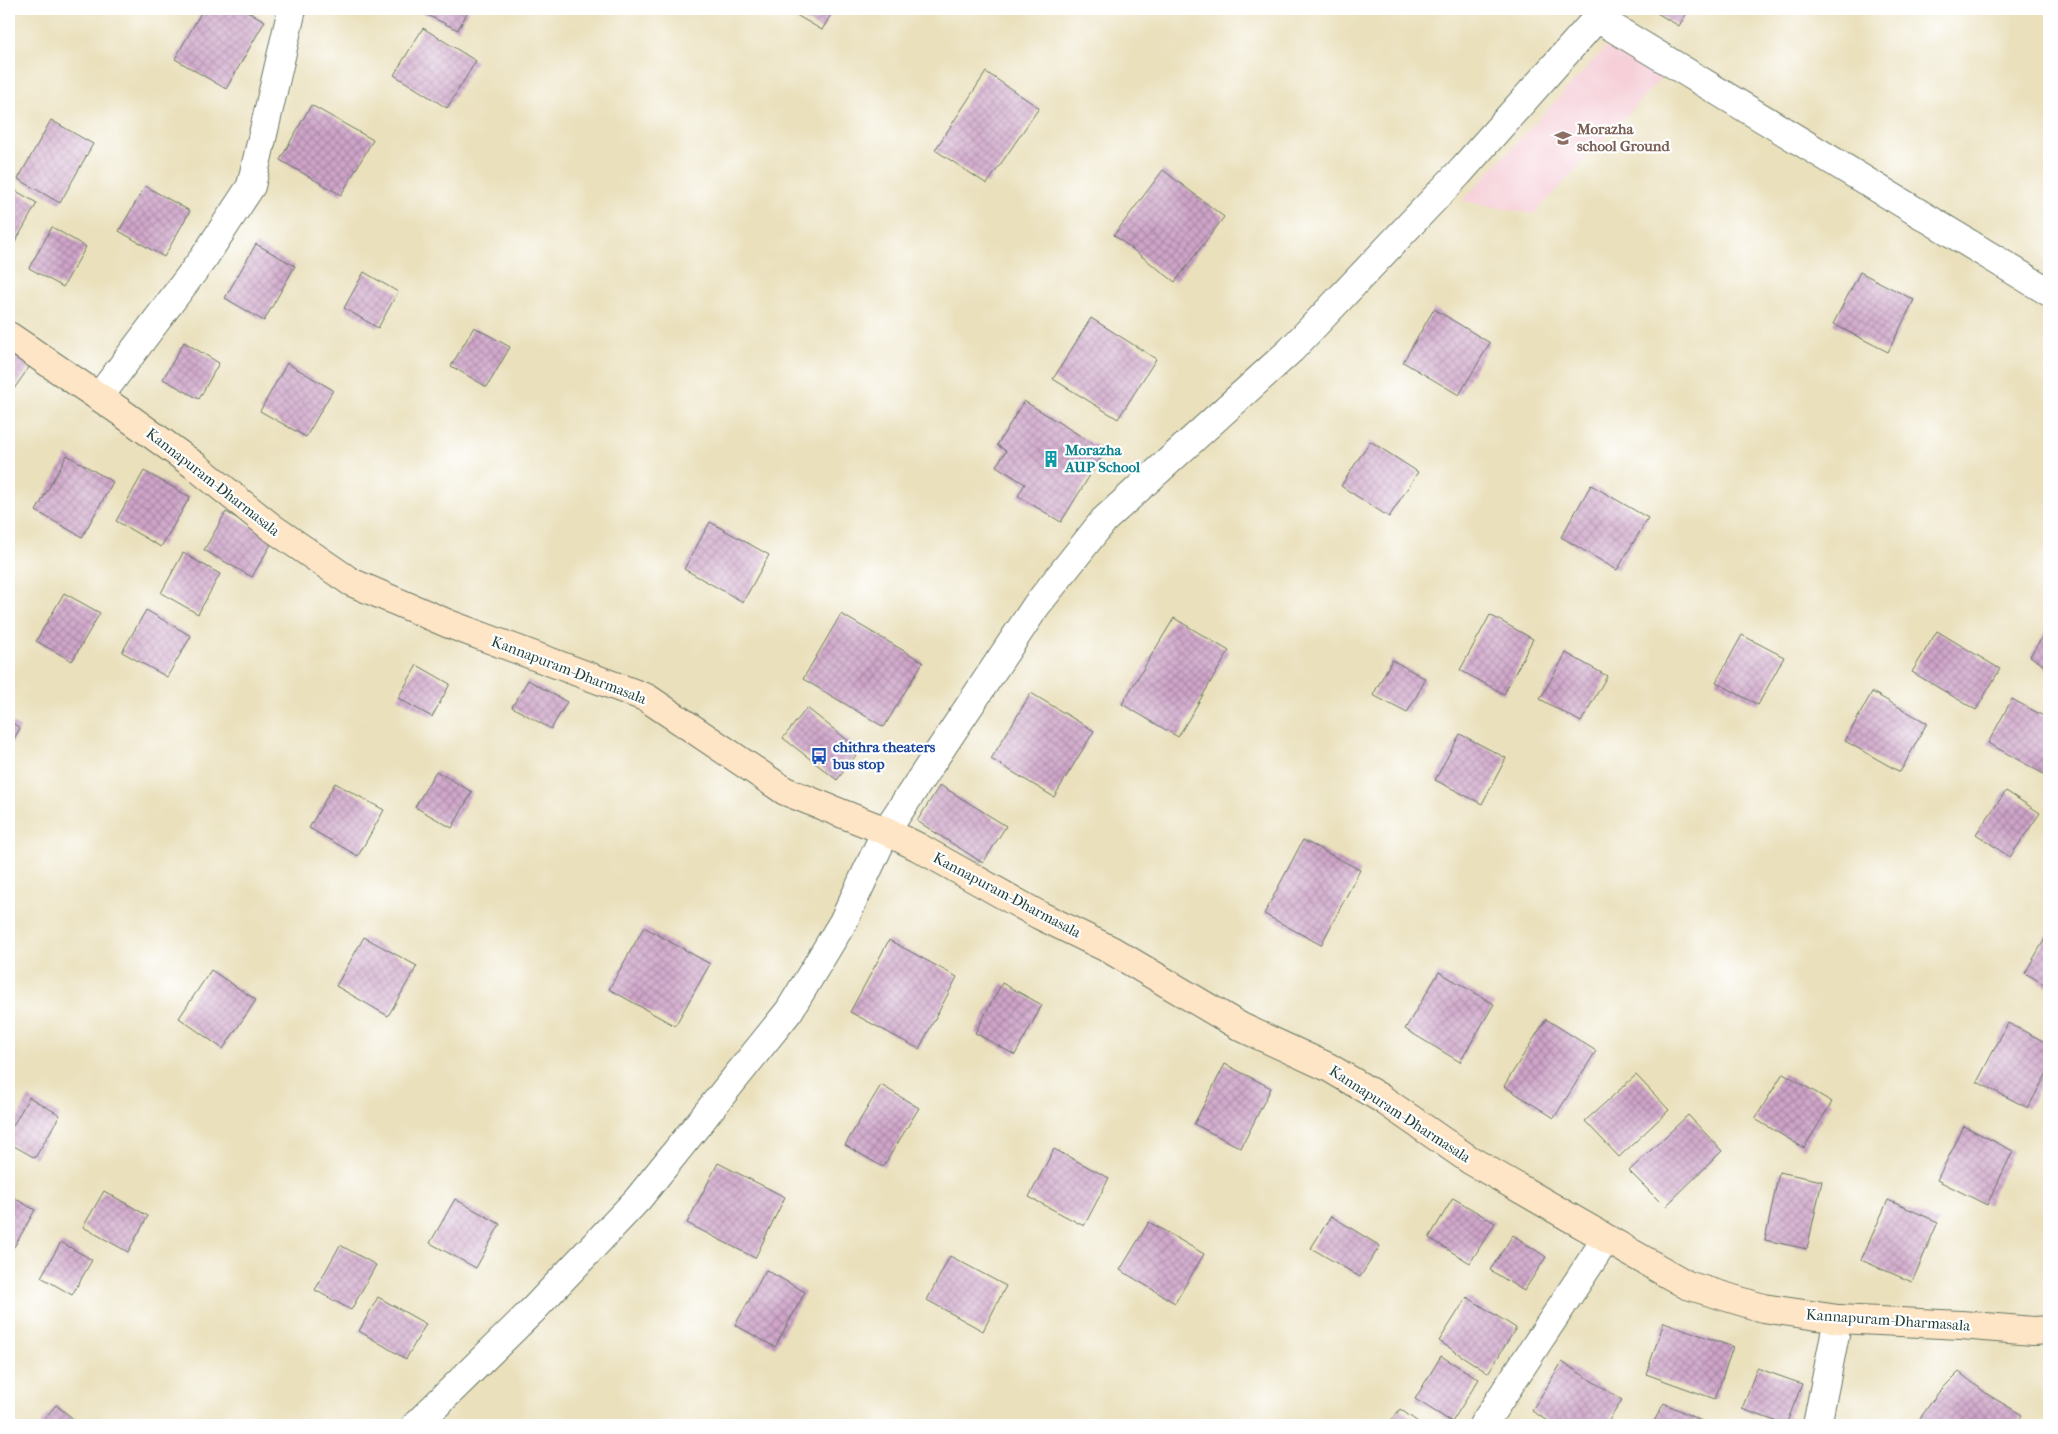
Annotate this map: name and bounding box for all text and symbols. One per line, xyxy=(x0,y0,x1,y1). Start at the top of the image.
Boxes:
place label: Morazha school Ground xyxy=(1576,120,1670,155)
school or university icon: Morazha school Ground xyxy=(1553,128,1573,148)
street label: Kannapuram-Dharmasala xyxy=(143,424,284,540)
place label: Morazha AUP School xyxy=(1064,441,1141,476)
building icon: Morazha AUP School xyxy=(1041,449,1061,469)
street label: Kannapuram-Dharmasala xyxy=(489,632,650,708)
place label: chithra theaters bus stop xyxy=(832,738,936,773)
bus stop icon: chithra theaters bus stop xyxy=(809,746,829,766)
street label: Kannapuram-Dharmasala xyxy=(930,848,1085,942)
street label: Kannapuram-Dharmasala xyxy=(1326,1062,1475,1167)
street label: Kannapuram-Dharmasala xyxy=(1805,1305,1972,1335)

